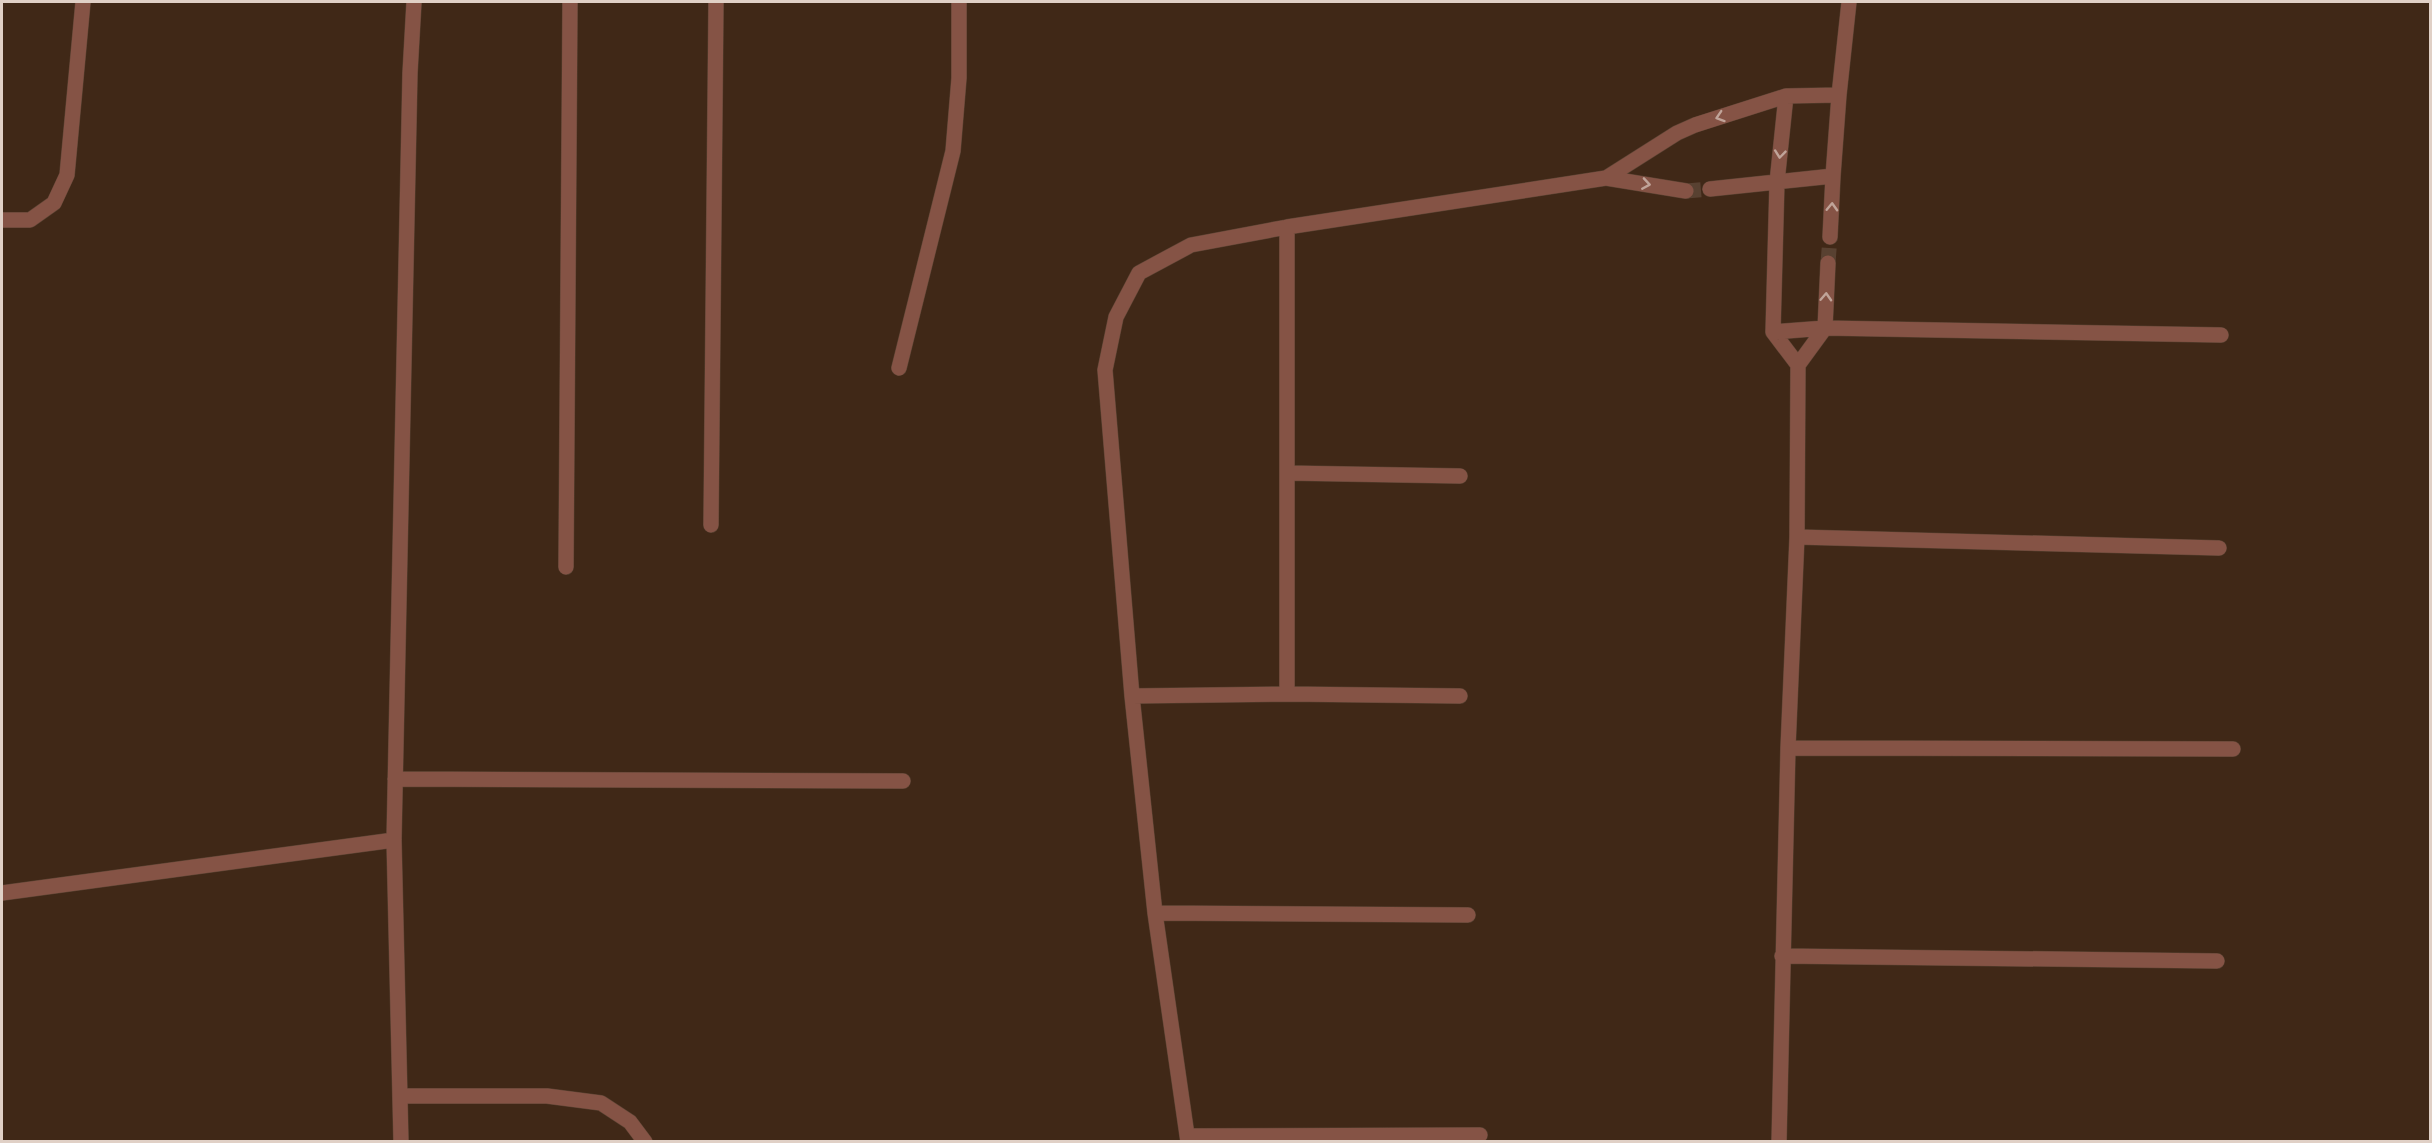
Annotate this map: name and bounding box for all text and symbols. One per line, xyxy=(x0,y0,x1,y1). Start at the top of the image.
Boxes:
one-way arrow xyxy=(1715,110,1726,123)
one-way arrow xyxy=(1774,150,1787,159)
one-way arrow xyxy=(1641,178,1651,190)
one-way arrow xyxy=(1825,202,1838,211)
one-way arrow xyxy=(1820,293,1833,302)

